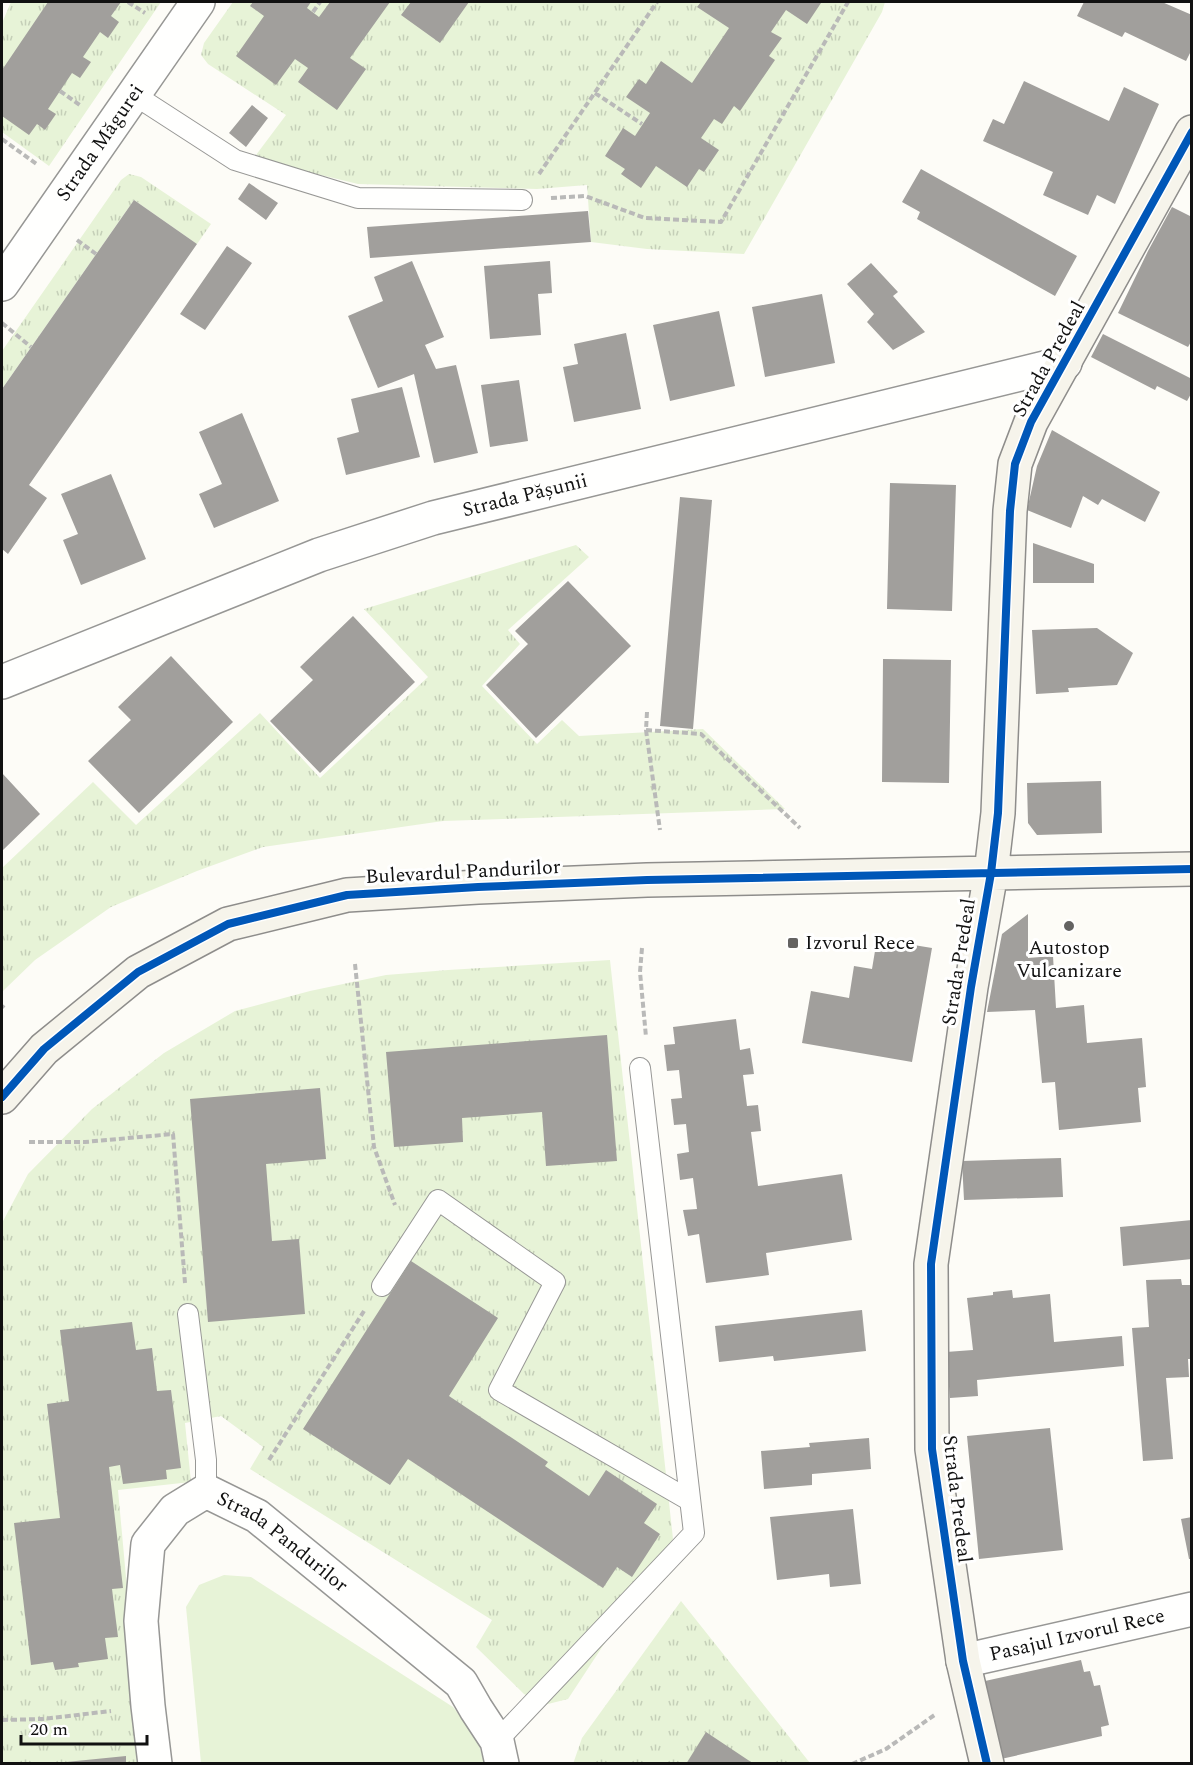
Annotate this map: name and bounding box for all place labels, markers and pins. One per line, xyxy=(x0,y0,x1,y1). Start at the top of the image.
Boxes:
marker: Autostop Vulcanizare xyxy=(1062,919,1076,933)
place label: Izvorul Rece xyxy=(805,928,915,958)
place label: Autostop Vulcanizare xyxy=(1016,933,1122,986)
marker: Izvorul Rece xyxy=(786,936,800,950)

